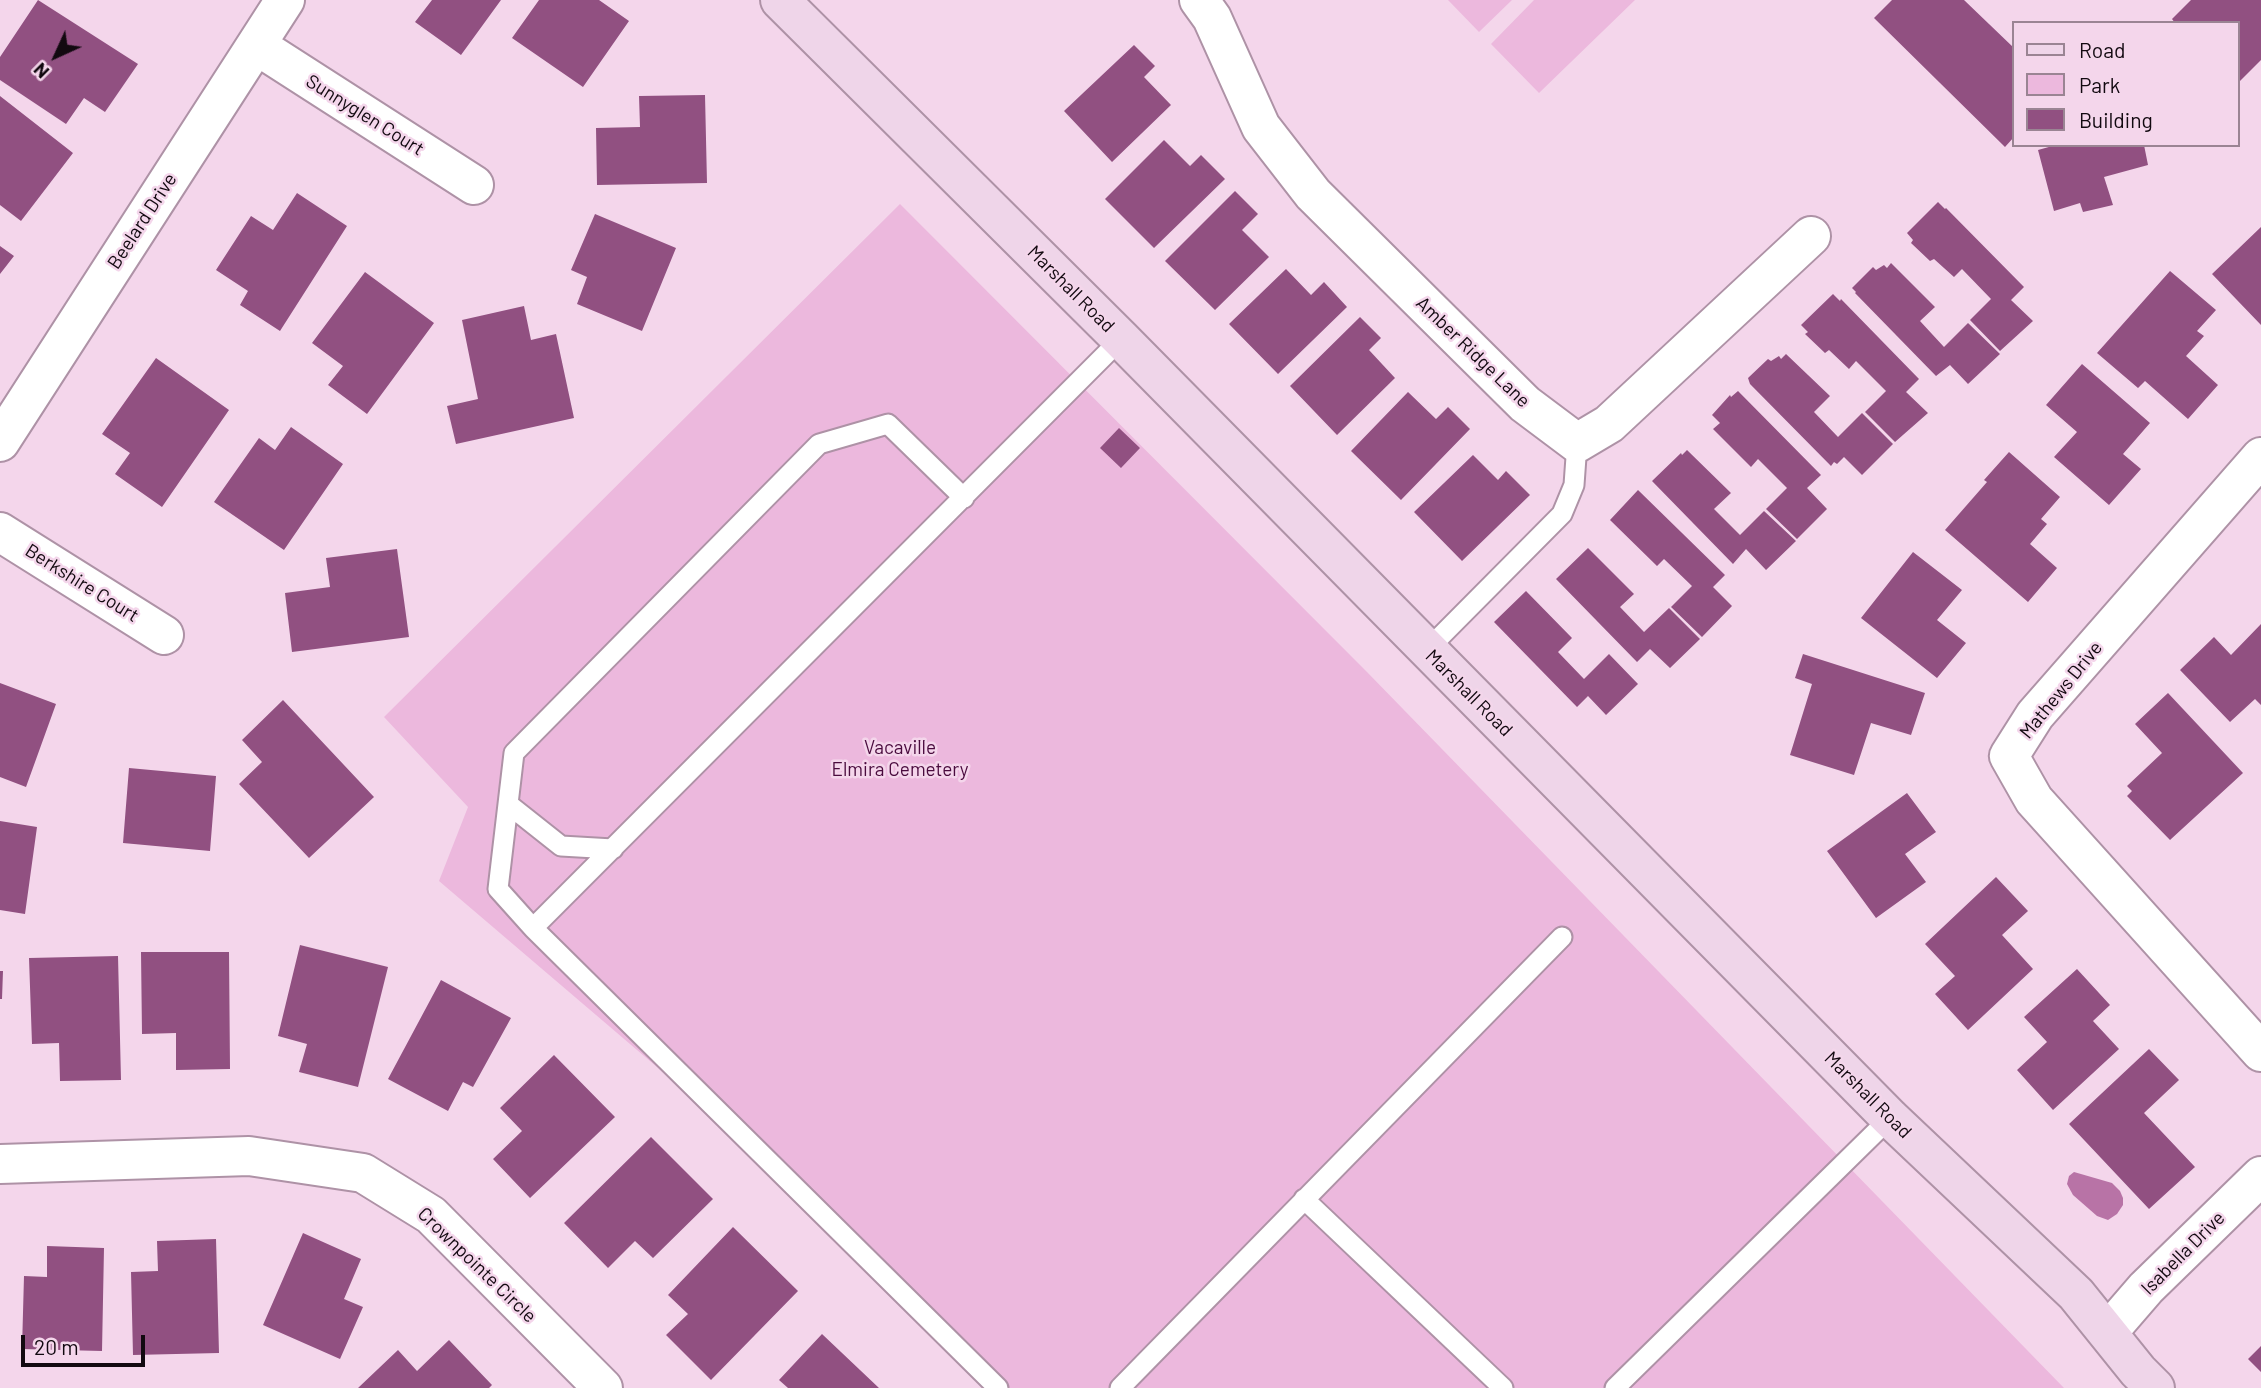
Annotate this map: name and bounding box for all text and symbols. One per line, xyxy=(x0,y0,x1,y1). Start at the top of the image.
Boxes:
north arrow xyxy=(21,21,91,91)
legend xyxy=(2012,21,2240,147)
text: Road xyxy=(2079,37,2125,62)
text: N xyxy=(28,59,53,84)
street label: Sunnyglen Court xyxy=(302,70,428,160)
text: Park xyxy=(2079,72,2120,97)
text: Building xyxy=(2079,107,2153,132)
street label: Beelard Drive xyxy=(103,169,181,273)
street label: Marshall Road xyxy=(1023,241,1119,337)
street label: Amber Ridge Lane xyxy=(1411,292,1535,412)
street label: Berkshire Court xyxy=(21,539,143,627)
street label: Mathews Drive xyxy=(2015,637,2107,743)
street label: Marshall Road xyxy=(1421,645,1517,741)
park label: Vacaville Elmira Cemetery xyxy=(832,737,968,781)
street label: Marshall Road xyxy=(1820,1047,1916,1143)
street label: Crownpointe Circle xyxy=(413,1203,541,1327)
street label: Isabella Drive xyxy=(2137,1207,2229,1299)
scale bar xyxy=(24,1322,149,1366)
text: 20 m xyxy=(34,1334,79,1359)

